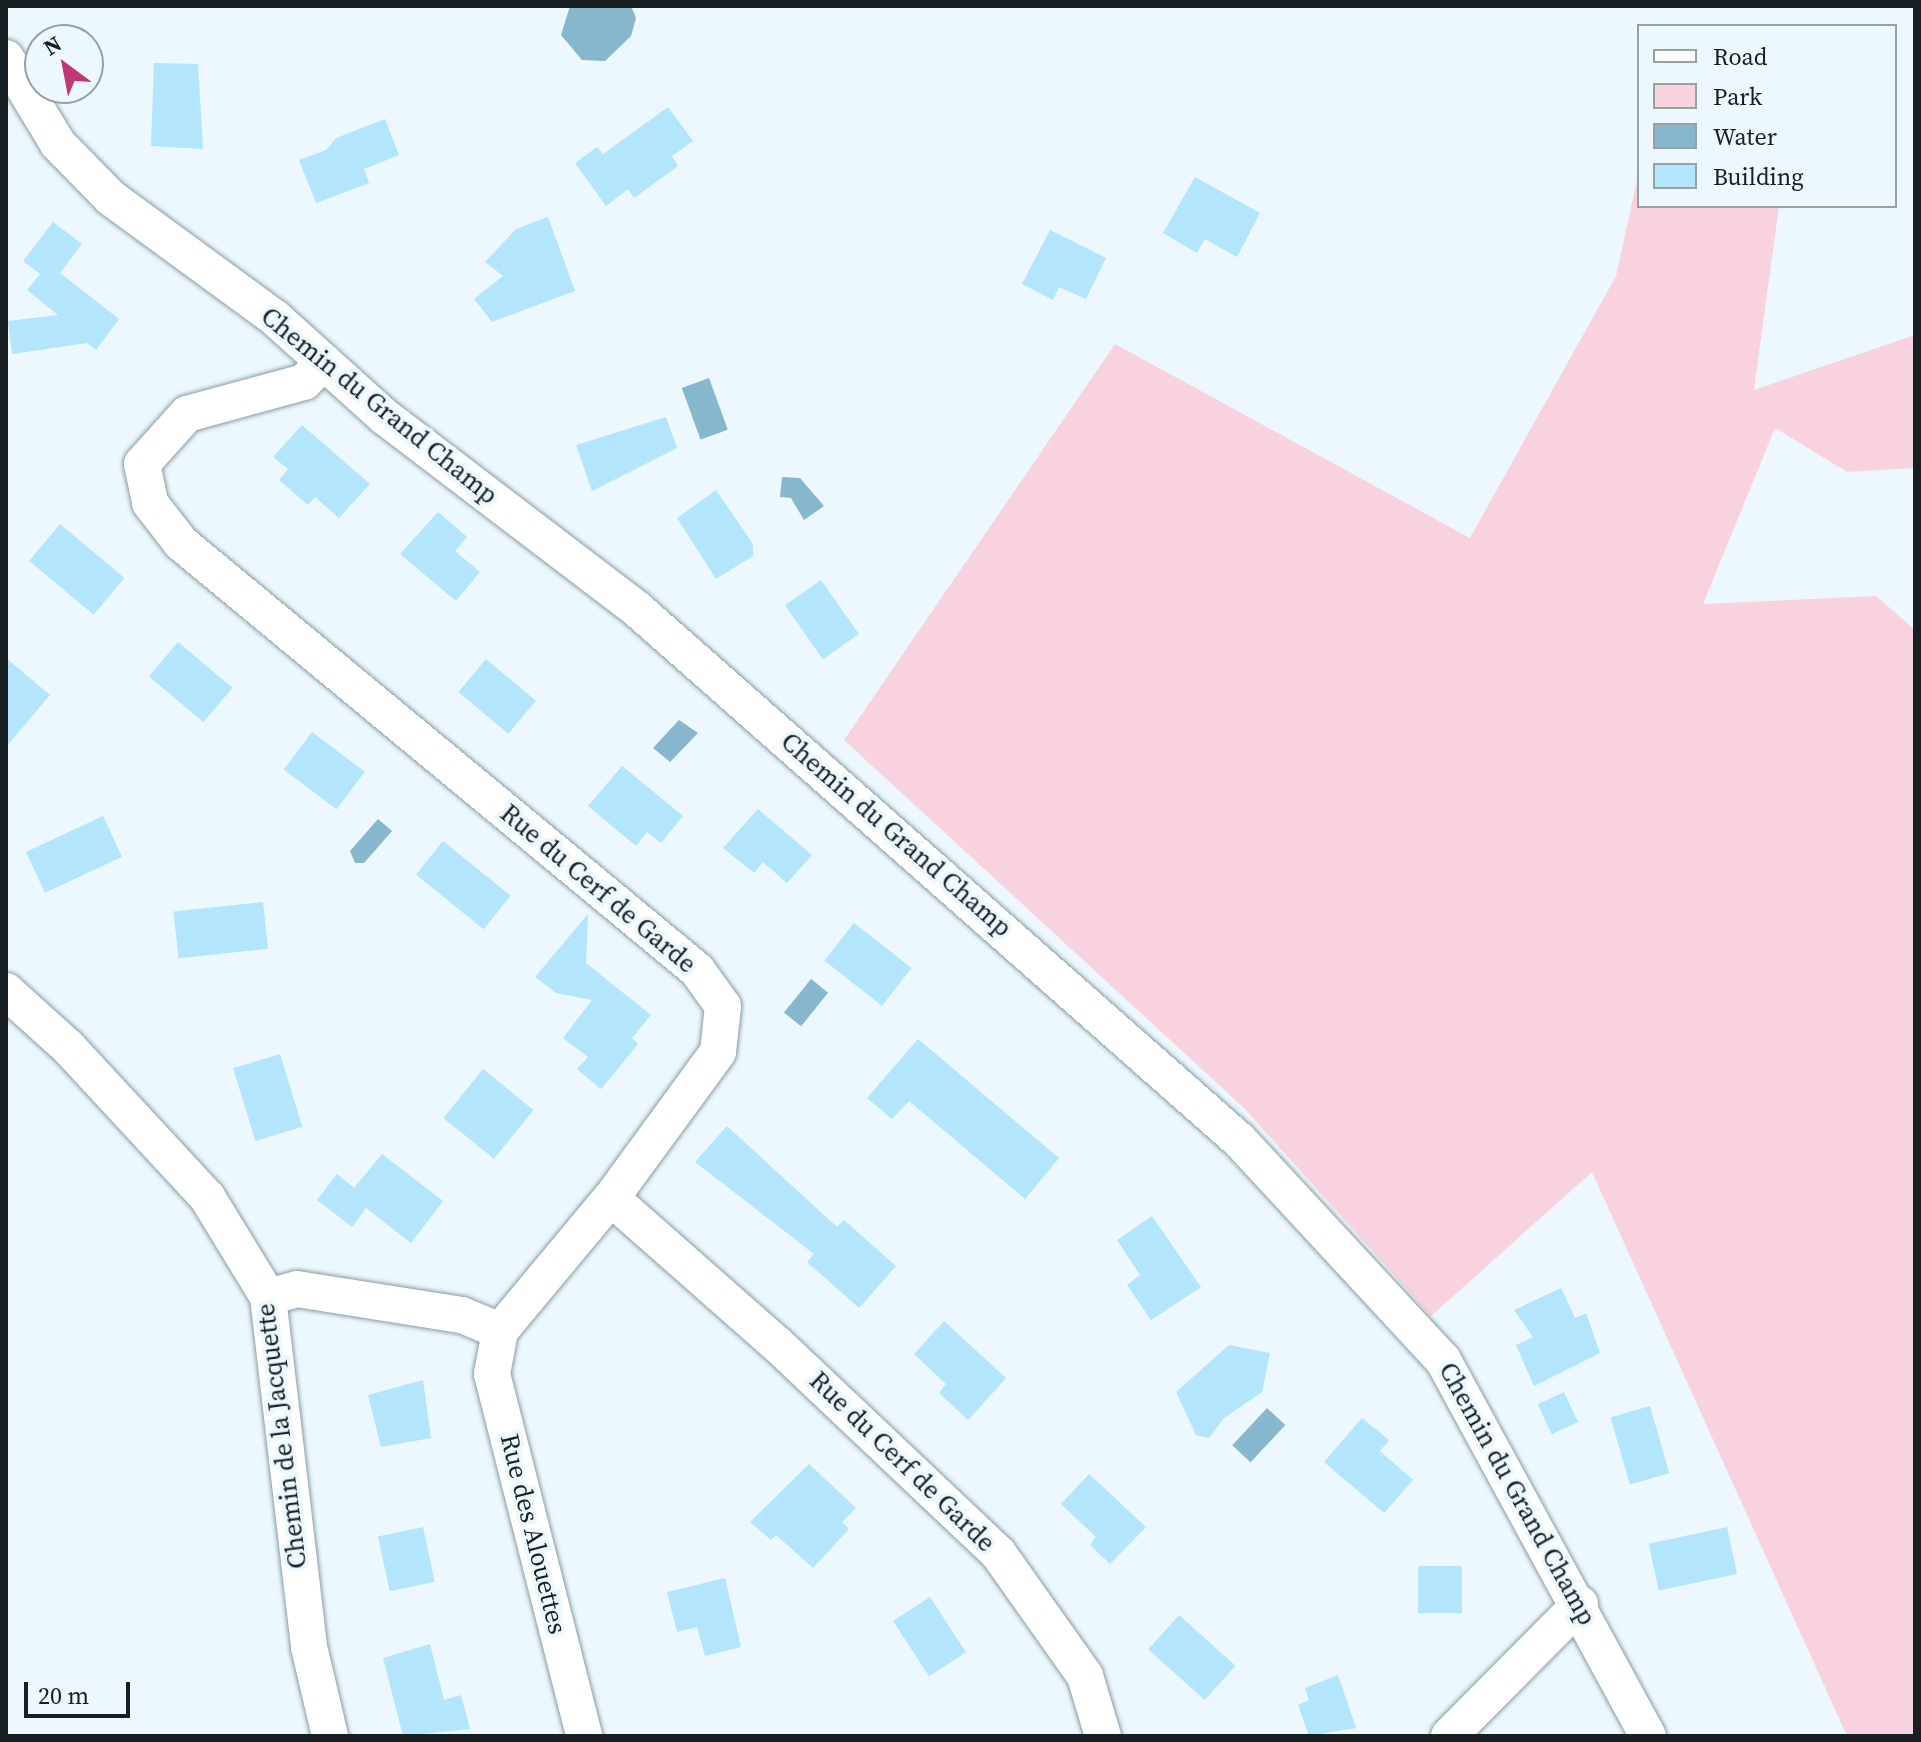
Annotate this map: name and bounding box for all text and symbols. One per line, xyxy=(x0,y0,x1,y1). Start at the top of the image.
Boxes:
north arrow xyxy=(24,24,104,104)
legend xyxy=(1637,24,1897,208)
text: N xyxy=(38,28,67,62)
text: Road xyxy=(1713,40,1767,73)
text: Park xyxy=(1713,80,1762,113)
text: Water xyxy=(1713,120,1777,153)
text: Building xyxy=(1713,160,1804,193)
street label: Chemin du Grand Champ xyxy=(254,301,504,511)
street label: Chemin du Grand Champ xyxy=(774,726,1018,944)
street label: Rue du Cerf de Garde xyxy=(494,798,702,980)
street label: Chemin de la Jacquette xyxy=(250,1302,314,1570)
street label: Chemin du Grand Champ xyxy=(1432,1357,1602,1631)
street label: Rue du Cerf de Garde xyxy=(803,1365,1001,1559)
street label: Rue des Alouettes xyxy=(493,1431,573,1637)
scale bar xyxy=(28,1666,134,1716)
text: 20 m xyxy=(38,1679,89,1712)

